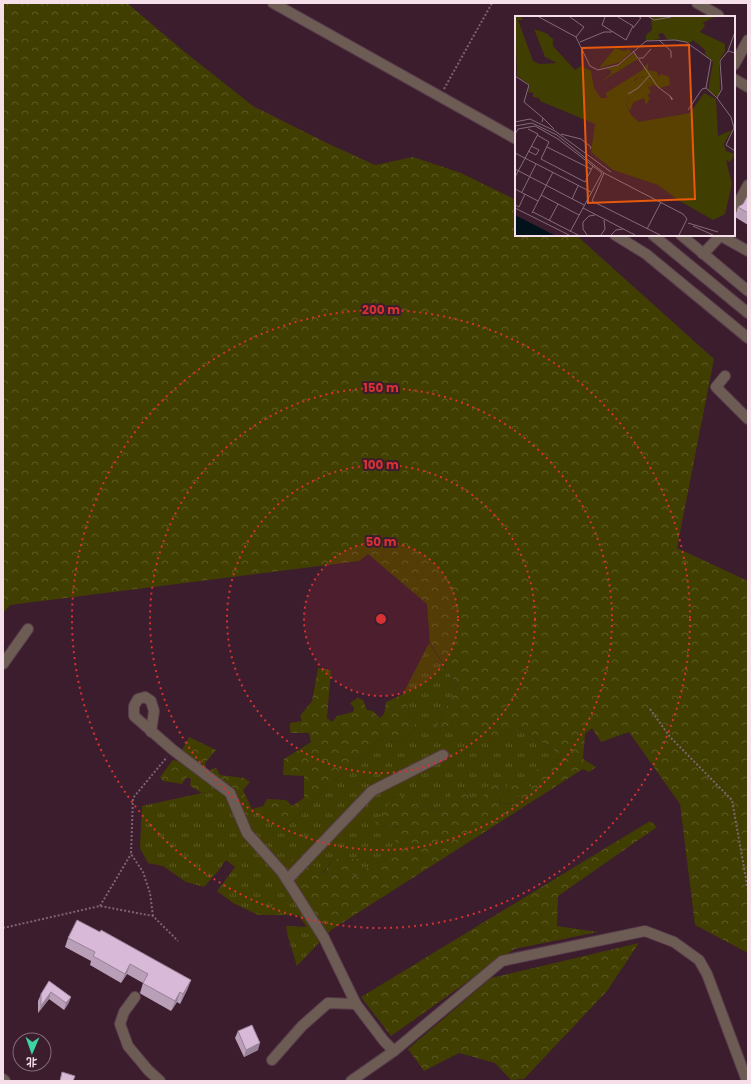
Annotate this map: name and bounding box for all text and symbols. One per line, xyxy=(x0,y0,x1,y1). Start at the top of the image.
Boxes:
inset map xyxy=(515,16,735,236)
text: 200 m xyxy=(362,301,400,318)
text: 150 m xyxy=(363,379,399,396)
text: 100 m xyxy=(363,456,399,473)
text: 50 m xyxy=(366,533,397,550)
centre of rings xyxy=(374,612,388,626)
north arrow xyxy=(12,1032,52,1072)
text: 北 xyxy=(26,1054,37,1070)

